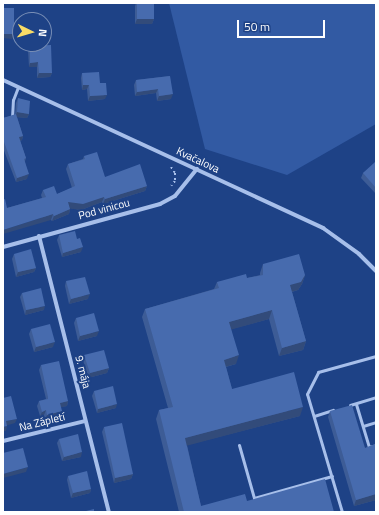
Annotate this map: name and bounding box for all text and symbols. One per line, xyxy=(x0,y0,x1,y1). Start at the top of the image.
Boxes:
north arrow xyxy=(12,12,52,52)
scale bar xyxy=(239,12,327,38)
text: 50 m xyxy=(244,17,270,36)
text: N xyxy=(35,28,51,37)
street label: Kvačalova xyxy=(174,144,222,176)
street label: Pod vinicou xyxy=(77,196,131,222)
street label: 9. mája xyxy=(73,354,93,390)
street label: Na Zápletí xyxy=(18,410,66,434)

